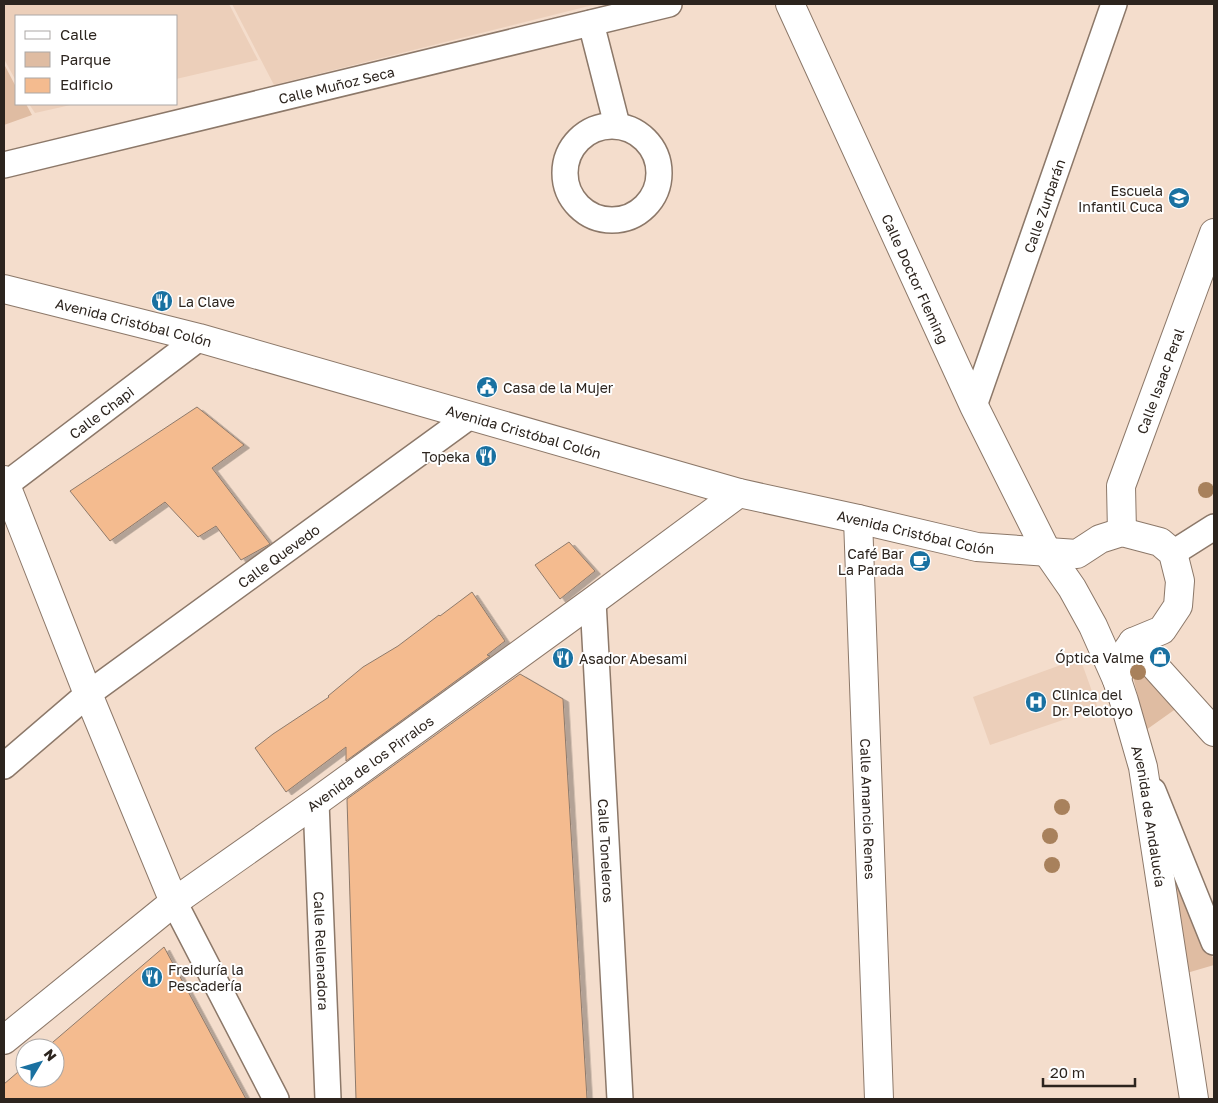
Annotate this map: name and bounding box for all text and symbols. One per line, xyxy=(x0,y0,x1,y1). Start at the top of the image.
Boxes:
legend xyxy=(15,15,178,105)
text: Calle xyxy=(60,25,97,43)
text: Parque xyxy=(60,50,111,68)
street label: Calle Muñoz Seca xyxy=(277,62,396,107)
text: Edificio xyxy=(60,75,113,93)
street label: Calle Zurbarán xyxy=(1020,157,1068,255)
place label: Escuela Infantil Cuca xyxy=(1078,182,1163,215)
school or university icon: Escuela Infantil Cuca xyxy=(1167,186,1191,210)
street label: Calle Doctor Fleming xyxy=(879,211,953,346)
restaurant icon: La Clave xyxy=(150,289,174,313)
place label: La Clave xyxy=(178,293,235,310)
street label: Avenida Cristóbal Colón xyxy=(54,294,214,350)
street label: Calle Isaac Peral xyxy=(1132,326,1187,436)
public building icon: Casa de la Mujer xyxy=(475,375,499,399)
place label: Casa de la Mujer xyxy=(503,379,614,396)
street label: Calle Chapi xyxy=(66,382,137,442)
street label: Avenida Cristóbal Colón xyxy=(444,401,603,462)
restaurant icon: Topeka xyxy=(474,444,498,468)
place label: Topeka xyxy=(422,448,470,465)
street label: Avenida Cristóbal Colón xyxy=(836,506,995,557)
street label: Calle Quevedo xyxy=(234,520,323,591)
place label: Café Bar La Parada xyxy=(838,545,905,578)
cafe icon: Café Bar La Parada xyxy=(908,549,932,573)
shop icon: Óptica Valme xyxy=(1148,645,1172,669)
restaurant icon: Asador Abesami xyxy=(551,646,575,670)
place label: Óptica Valme xyxy=(1055,649,1144,666)
place label: Asador Abesami xyxy=(579,650,687,667)
place label: Clinica del Dr. Pelotoyo xyxy=(1052,686,1133,719)
hospital icon: Clinica del Dr. Pelotoyo xyxy=(1024,690,1048,714)
street label: Avenida de los Pirralos xyxy=(303,711,436,815)
street label: Calle Amancio Renes xyxy=(857,738,880,880)
street label: Avenida de Andalucía xyxy=(1129,743,1170,888)
street label: Calle Toneleros xyxy=(595,798,618,903)
street label: Calle Rellenadora xyxy=(311,891,333,1011)
place label: Freiduría la Pescadería xyxy=(168,961,244,994)
restaurant icon: Freiduría la Pescadería xyxy=(140,965,164,989)
north arrow xyxy=(15,1038,65,1088)
text: N xyxy=(41,1045,61,1064)
scale bar xyxy=(1043,1056,1136,1088)
text: 20 m xyxy=(1050,1063,1085,1081)

